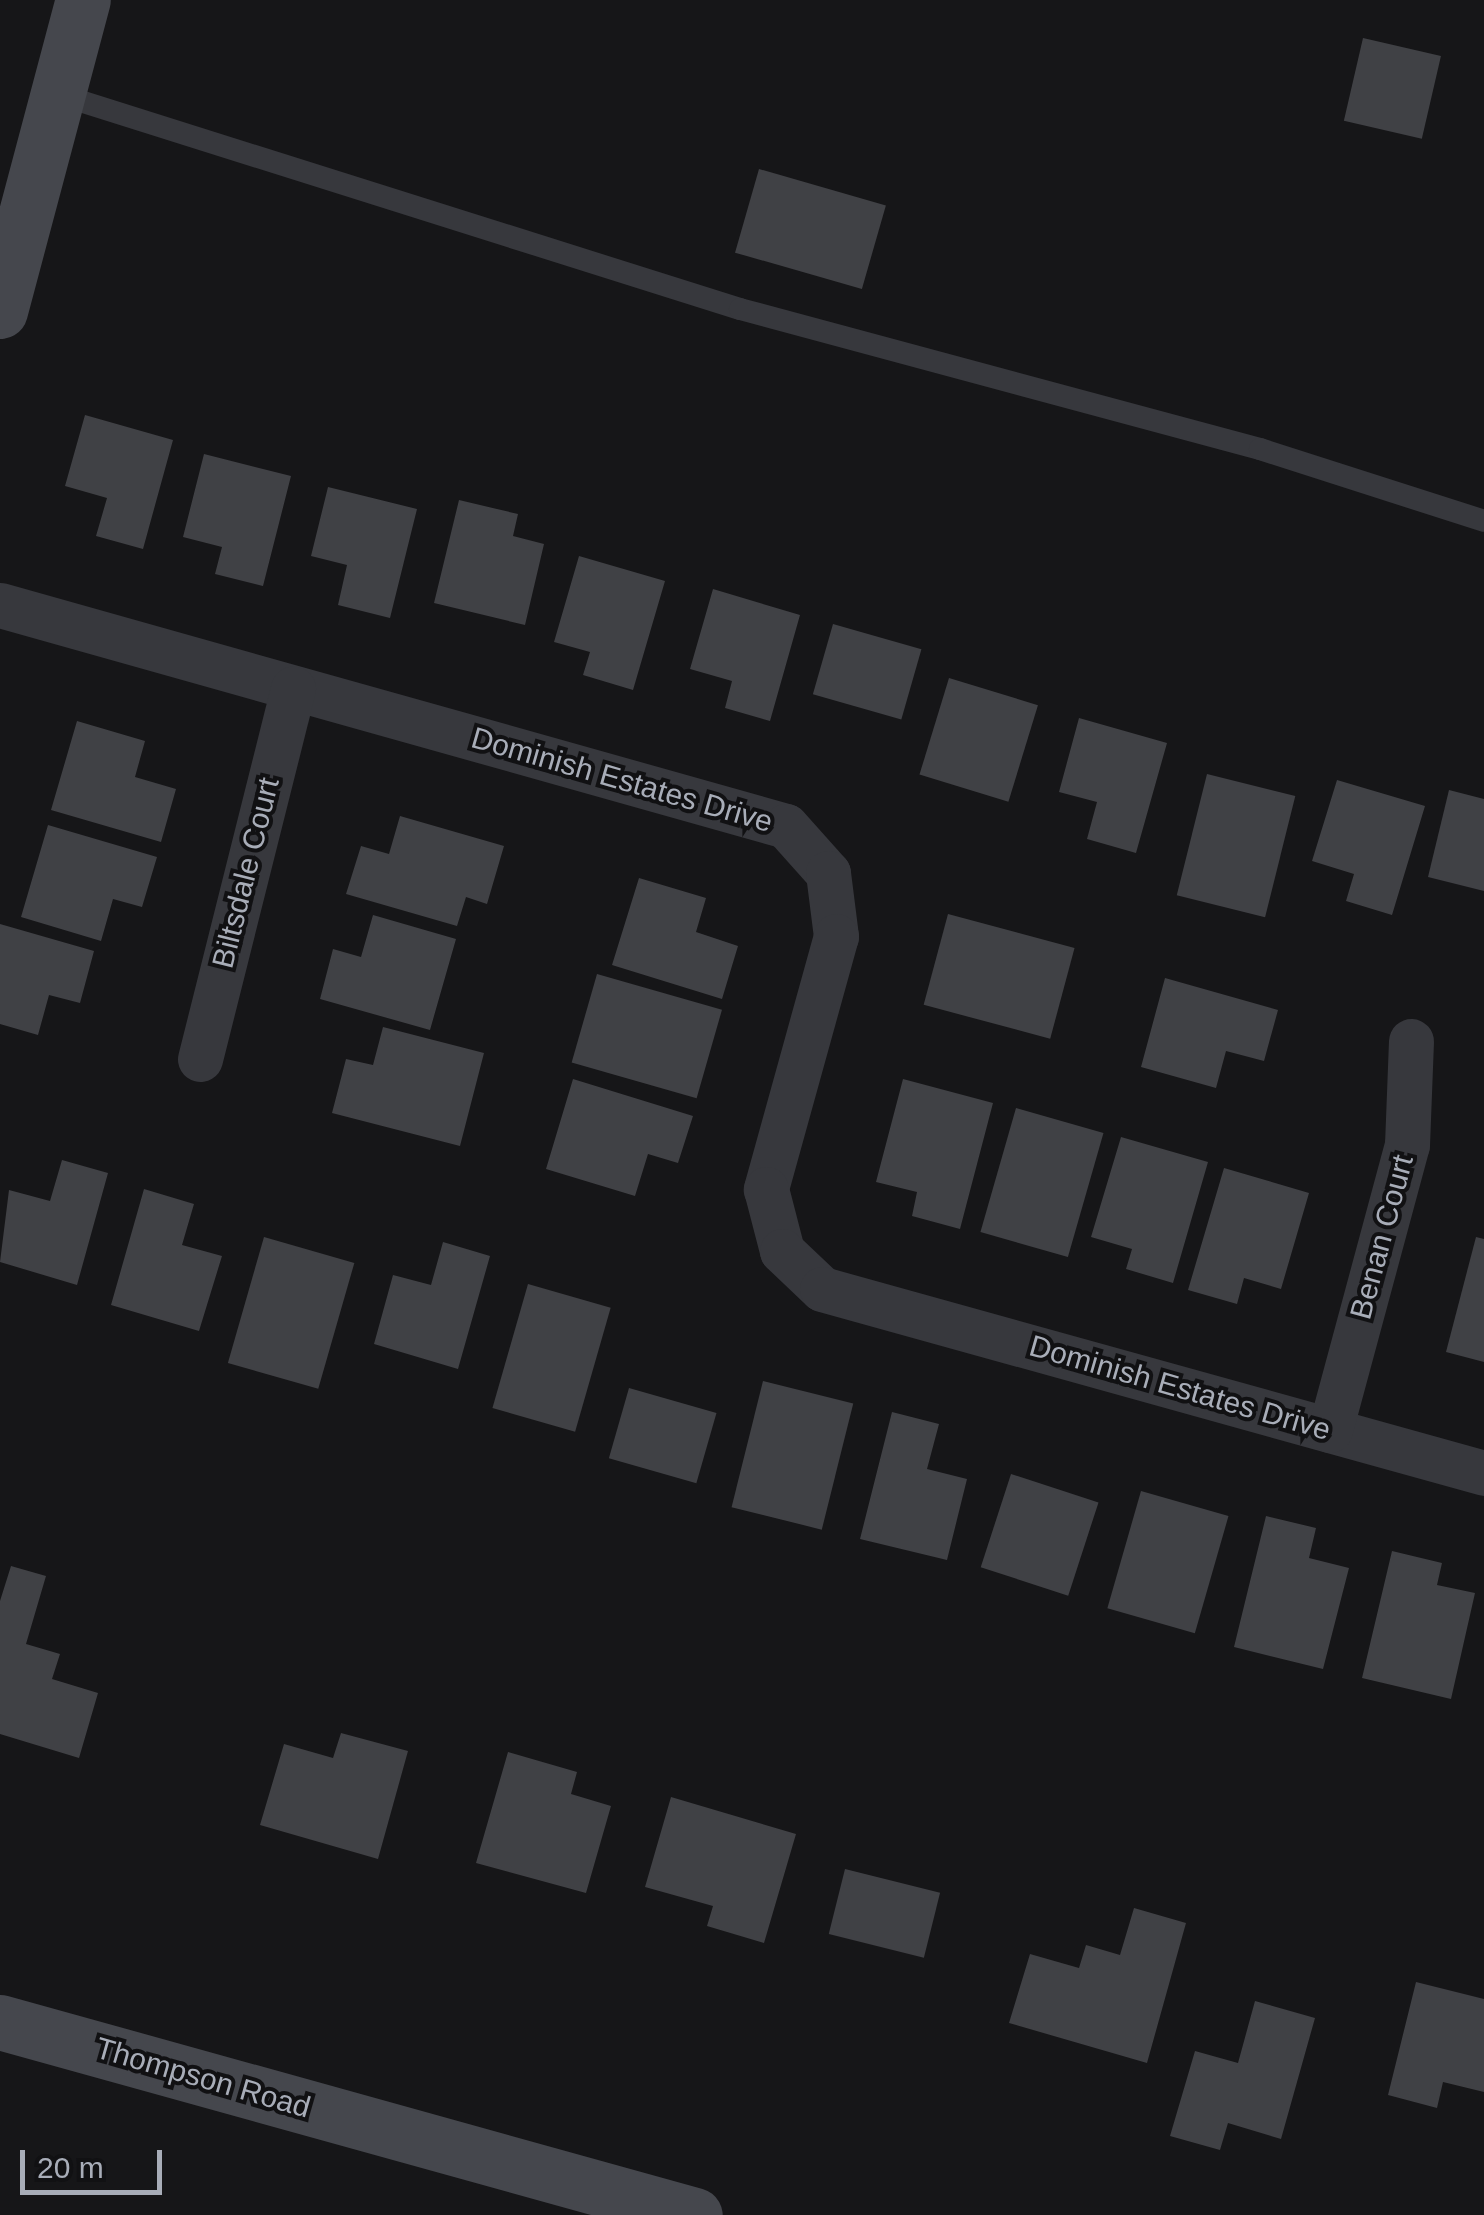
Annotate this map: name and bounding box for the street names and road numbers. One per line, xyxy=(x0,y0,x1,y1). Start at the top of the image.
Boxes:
street label: Dominish Estates Drive xyxy=(467,720,777,840)
street label: Biltsdale Court xyxy=(205,774,287,972)
street label: Benan Court xyxy=(1343,1151,1421,1323)
street label: Dominish Estates Drive xyxy=(1025,1328,1335,1448)
street label: Thompson Road xyxy=(91,2030,315,2126)

